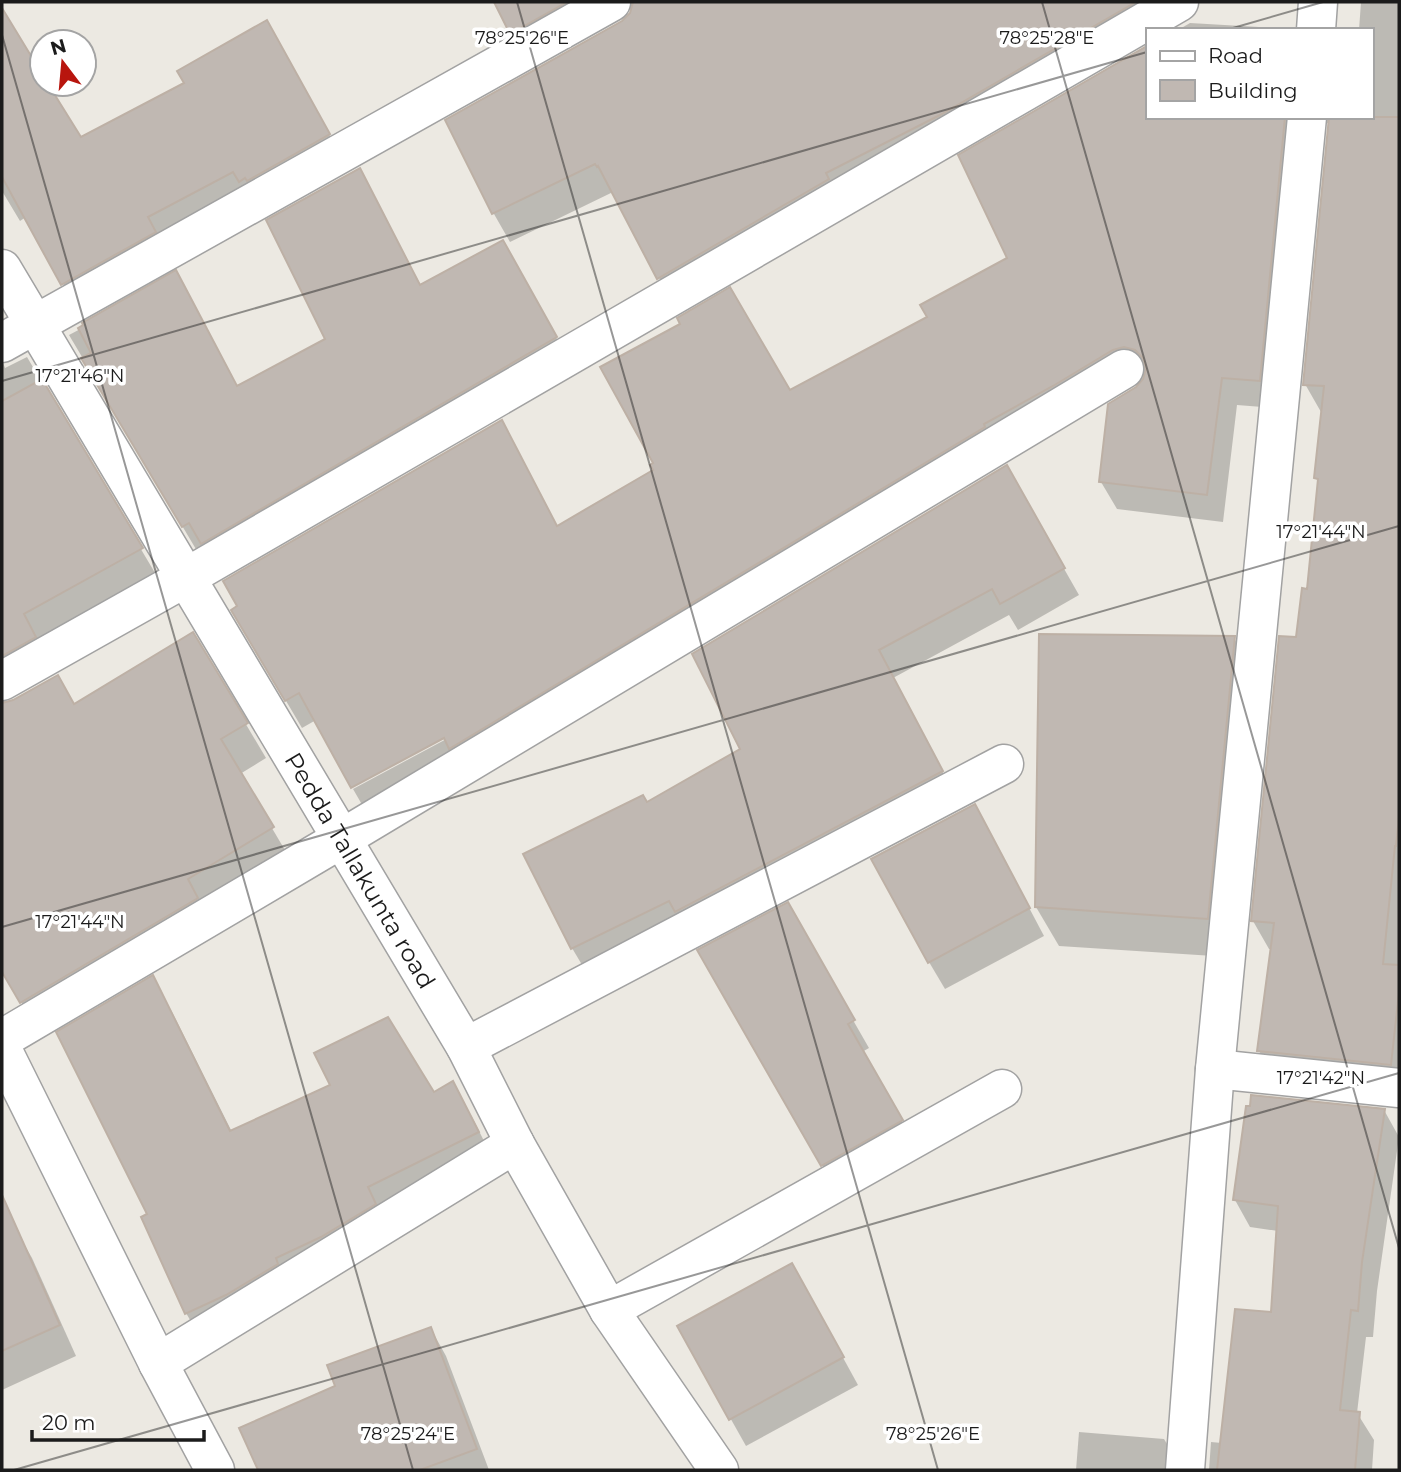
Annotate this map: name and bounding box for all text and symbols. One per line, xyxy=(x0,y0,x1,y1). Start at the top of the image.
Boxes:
text: 78°25'26"E xyxy=(475,27,569,49)
text: 78°25'28"E xyxy=(1000,27,1094,49)
north arrow xyxy=(28,28,98,98)
legend xyxy=(1146,28,1373,119)
text: N xyxy=(48,34,69,60)
text: Road xyxy=(1208,43,1263,68)
text: Building xyxy=(1208,78,1298,103)
text: 17°21'46"N xyxy=(36,365,124,387)
text: 17°21'44"N xyxy=(1276,521,1366,543)
street label: Pedda Tallakunta road xyxy=(279,747,442,993)
text: 17°21'44"N xyxy=(35,911,125,933)
text: 17°21'42"N xyxy=(1277,1067,1365,1089)
scale bar xyxy=(32,1398,203,1442)
text: 20 m xyxy=(42,1410,96,1435)
text: 78°25'24"E xyxy=(361,1423,455,1445)
text: 78°25'26"E xyxy=(886,1423,980,1445)

